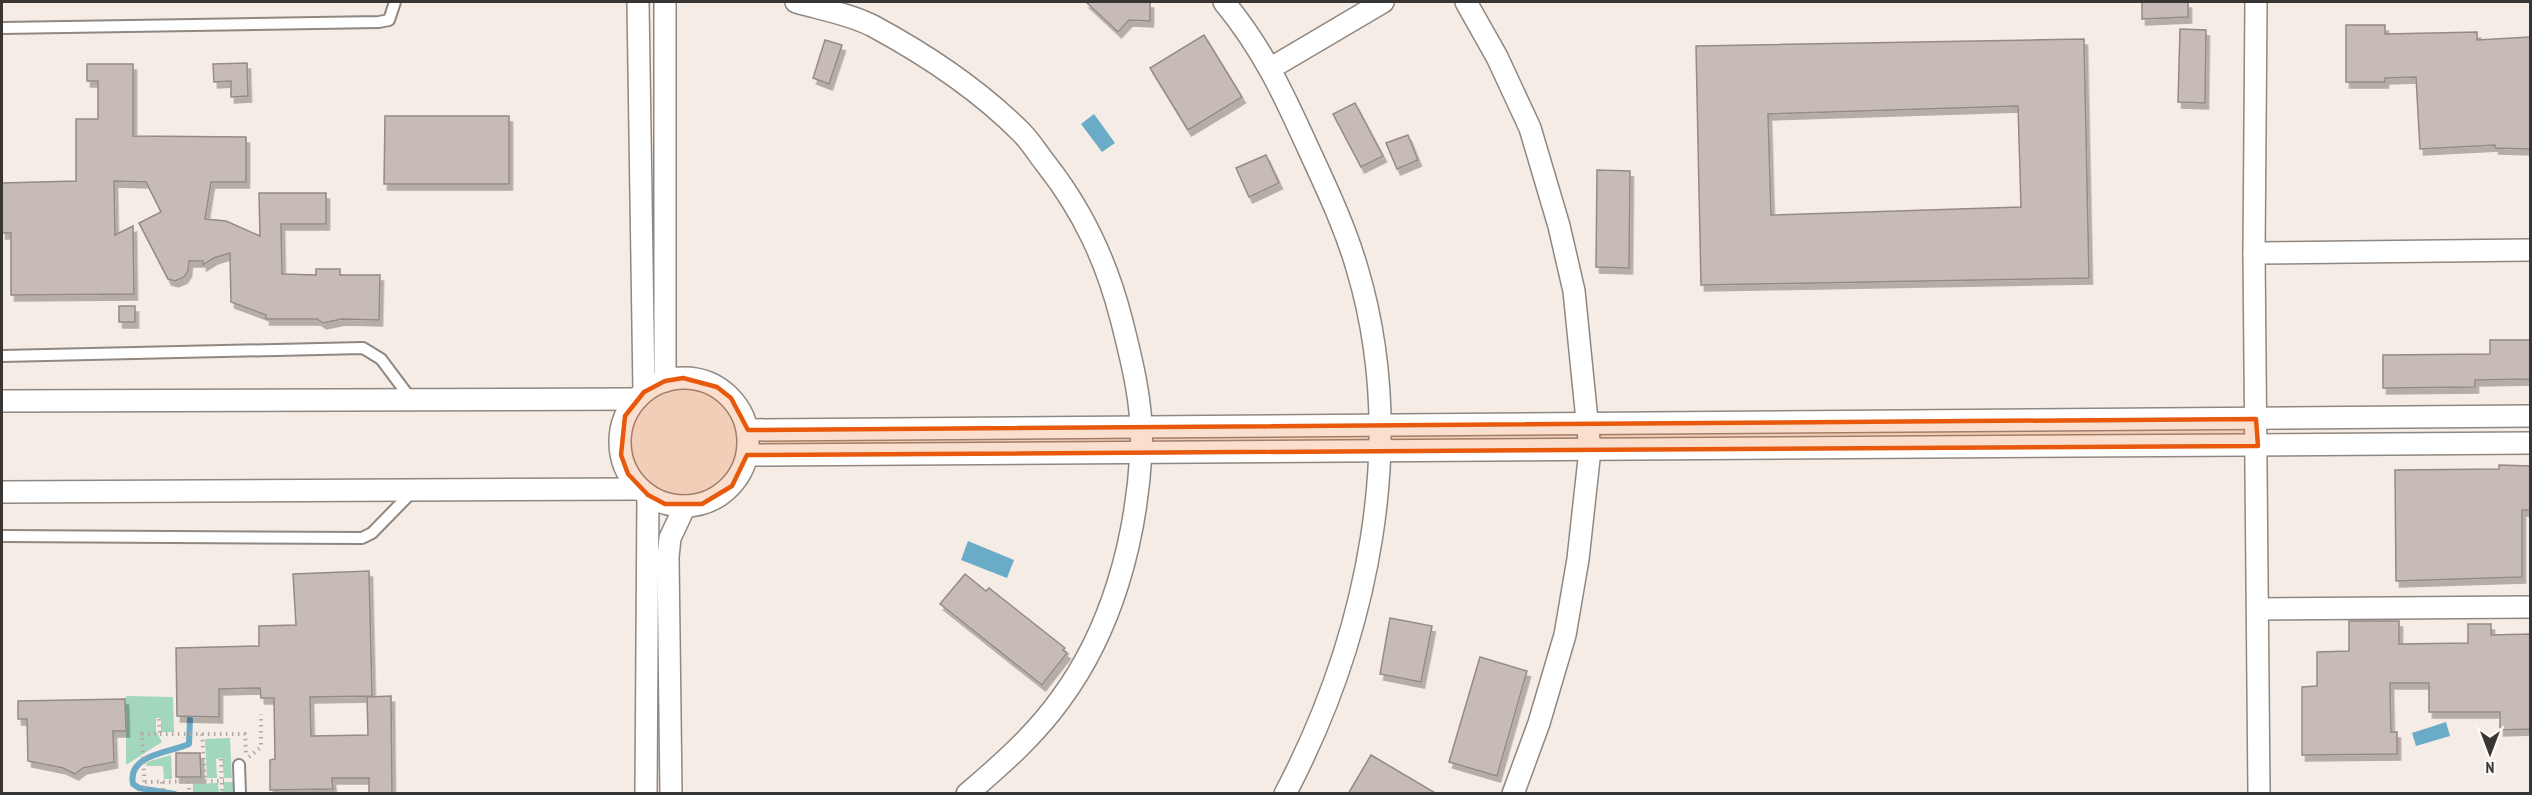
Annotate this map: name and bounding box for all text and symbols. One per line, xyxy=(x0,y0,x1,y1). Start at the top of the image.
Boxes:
north arrow xyxy=(2460,723,2520,783)
text: N xyxy=(2486,758,2494,778)

